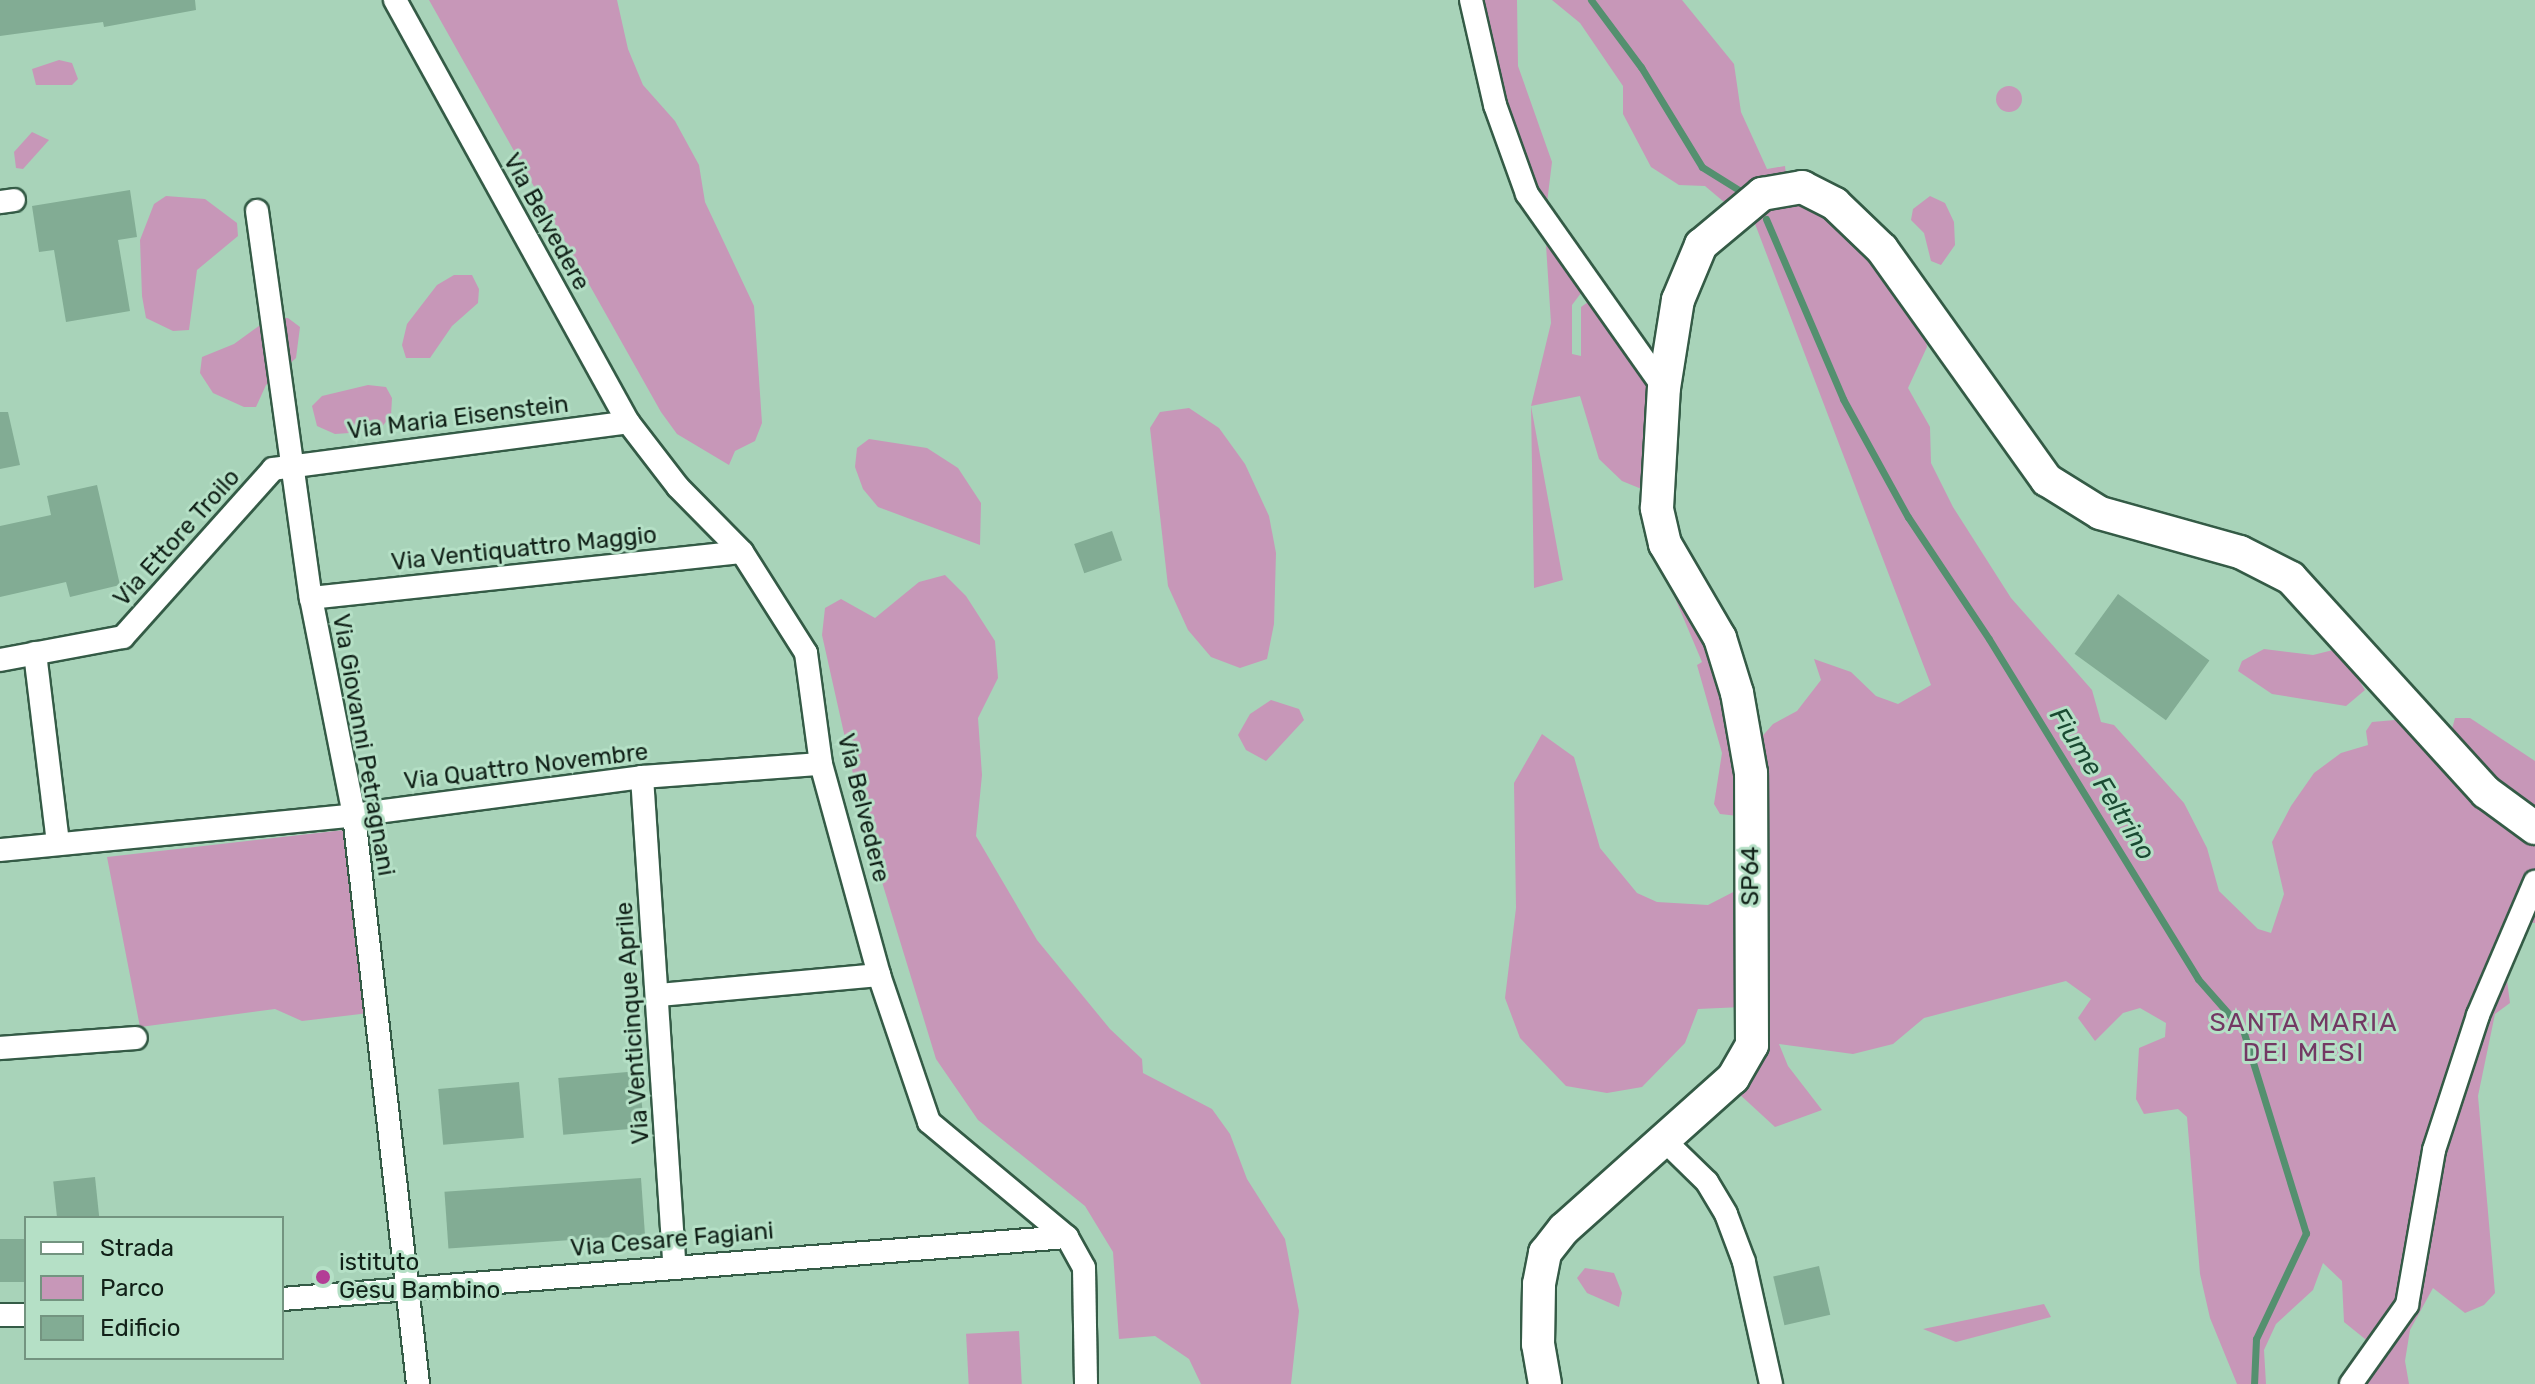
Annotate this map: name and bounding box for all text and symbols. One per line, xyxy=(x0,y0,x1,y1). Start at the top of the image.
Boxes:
street label: Via Belvedere xyxy=(497,148,595,296)
street label: Via Maria Eisenstein xyxy=(346,390,570,446)
street label: Via Ettore Troilo xyxy=(108,463,246,613)
street label: Via Ventiquattro Maggio xyxy=(389,521,659,577)
street label: Via Giovanni Petragnani xyxy=(326,612,400,878)
water label: Fiume Feltrino xyxy=(2043,702,2161,866)
street label: Via Belvedere xyxy=(831,731,895,885)
street label: Via Quattro Novembre xyxy=(402,738,650,796)
street label: SP64 xyxy=(1737,846,1765,906)
street label: Via Venticinque Aprile xyxy=(610,900,656,1146)
district label: SANTA MARIA DEI MESI xyxy=(2209,1007,2399,1068)
legend xyxy=(24,1216,284,1360)
street label: Via Cesare Fagiani xyxy=(569,1217,775,1263)
text: Strada xyxy=(100,1234,174,1262)
place label: istituto Gesu Bambino xyxy=(339,1249,500,1305)
marker: istituto Gesu Bambino xyxy=(314,1268,332,1286)
text: Parco xyxy=(100,1274,164,1302)
text: Edificio xyxy=(100,1314,181,1342)

